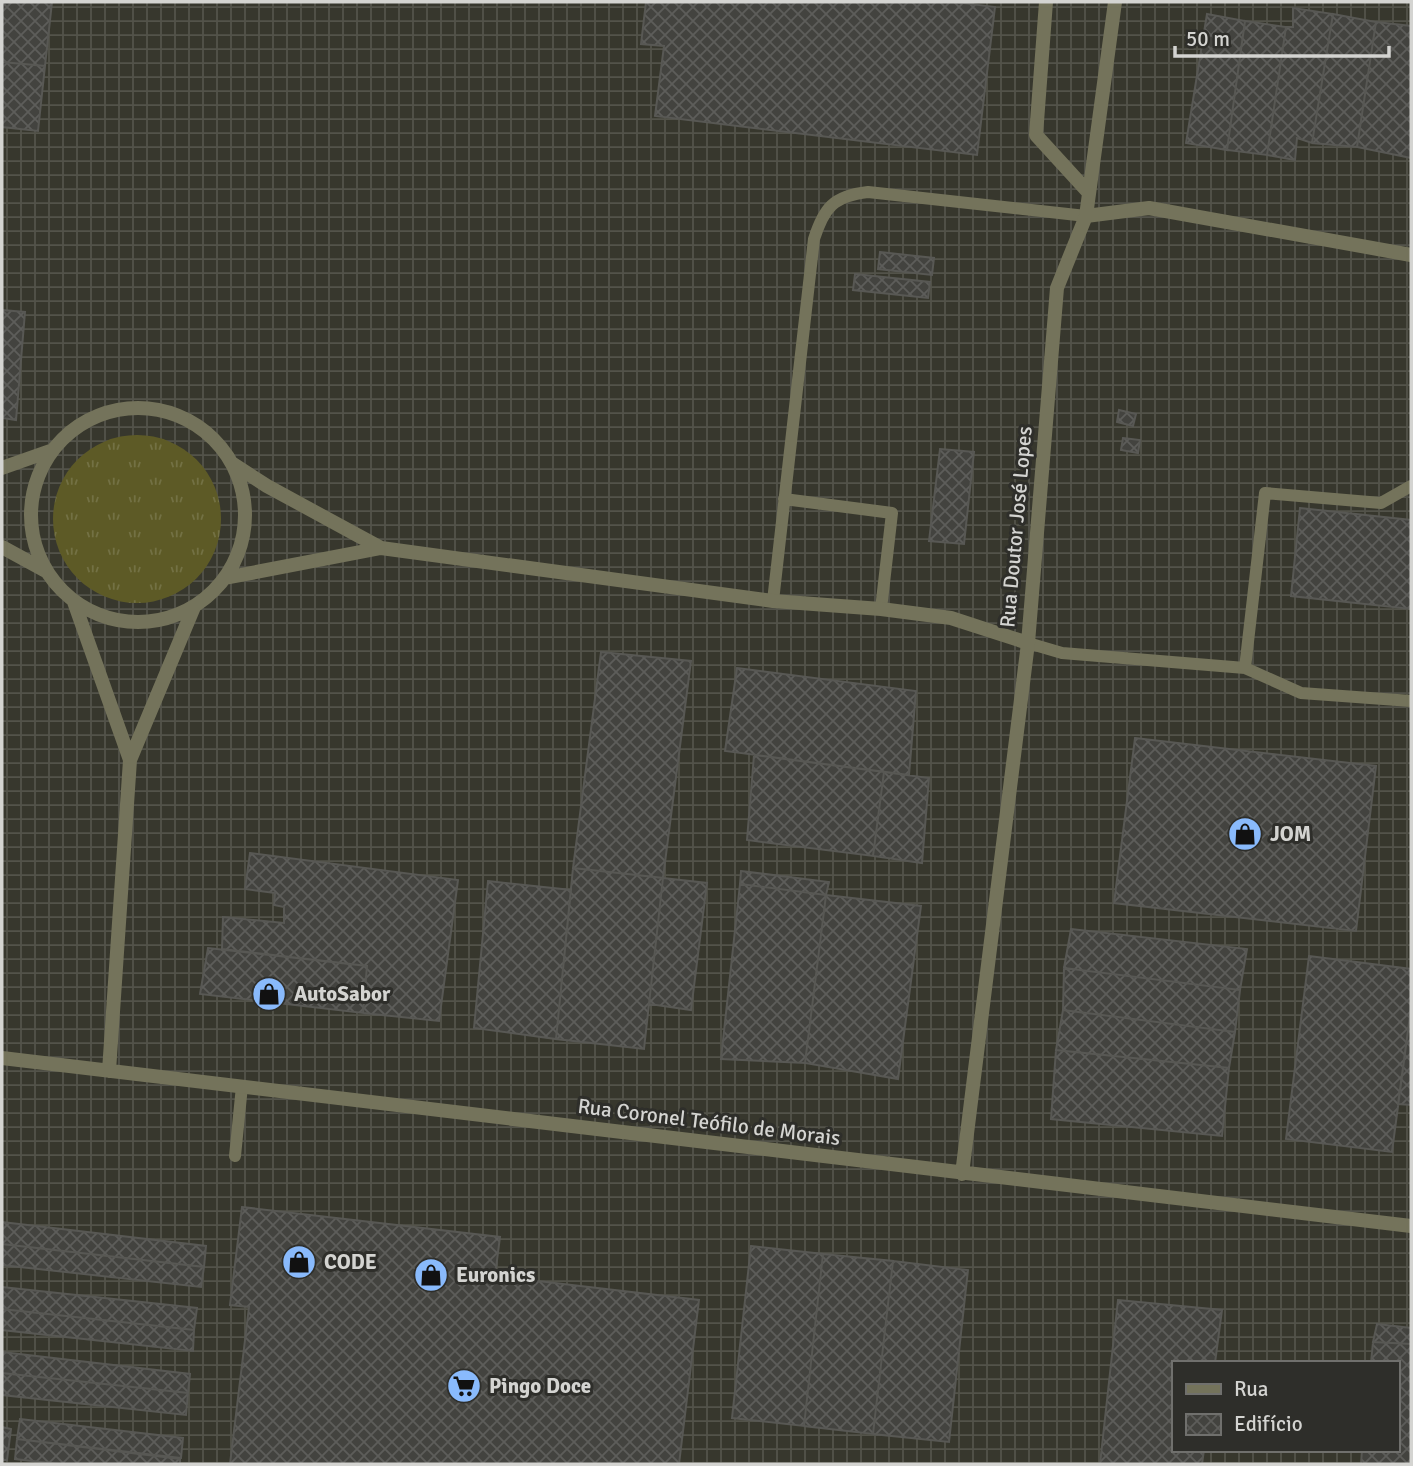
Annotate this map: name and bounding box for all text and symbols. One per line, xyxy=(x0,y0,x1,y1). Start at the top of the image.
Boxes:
scale bar xyxy=(1175,14,1388,58)
text: 50 m xyxy=(1186,26,1230,52)
street label: Rua Doutor José Lopes xyxy=(994,425,1038,629)
shop icon: JOM xyxy=(1226,815,1264,853)
place label: JOM xyxy=(1270,821,1311,847)
shop icon: AutoSabor xyxy=(250,975,288,1013)
place label: AutoSabor xyxy=(294,981,391,1007)
street label: Rua Coronel Teófilo de Morais xyxy=(576,1093,842,1151)
shop icon: CODE xyxy=(280,1243,318,1281)
place label: CODE xyxy=(324,1249,377,1275)
shop icon: Euronics xyxy=(412,1256,450,1294)
place label: Euronics xyxy=(456,1262,535,1288)
legend xyxy=(1172,1361,1399,1452)
supermarket icon: Pingo Doce xyxy=(445,1367,483,1405)
place label: Pingo Doce xyxy=(489,1373,591,1399)
text: Rua xyxy=(1234,1376,1268,1402)
text: Edifício xyxy=(1234,1411,1303,1437)

